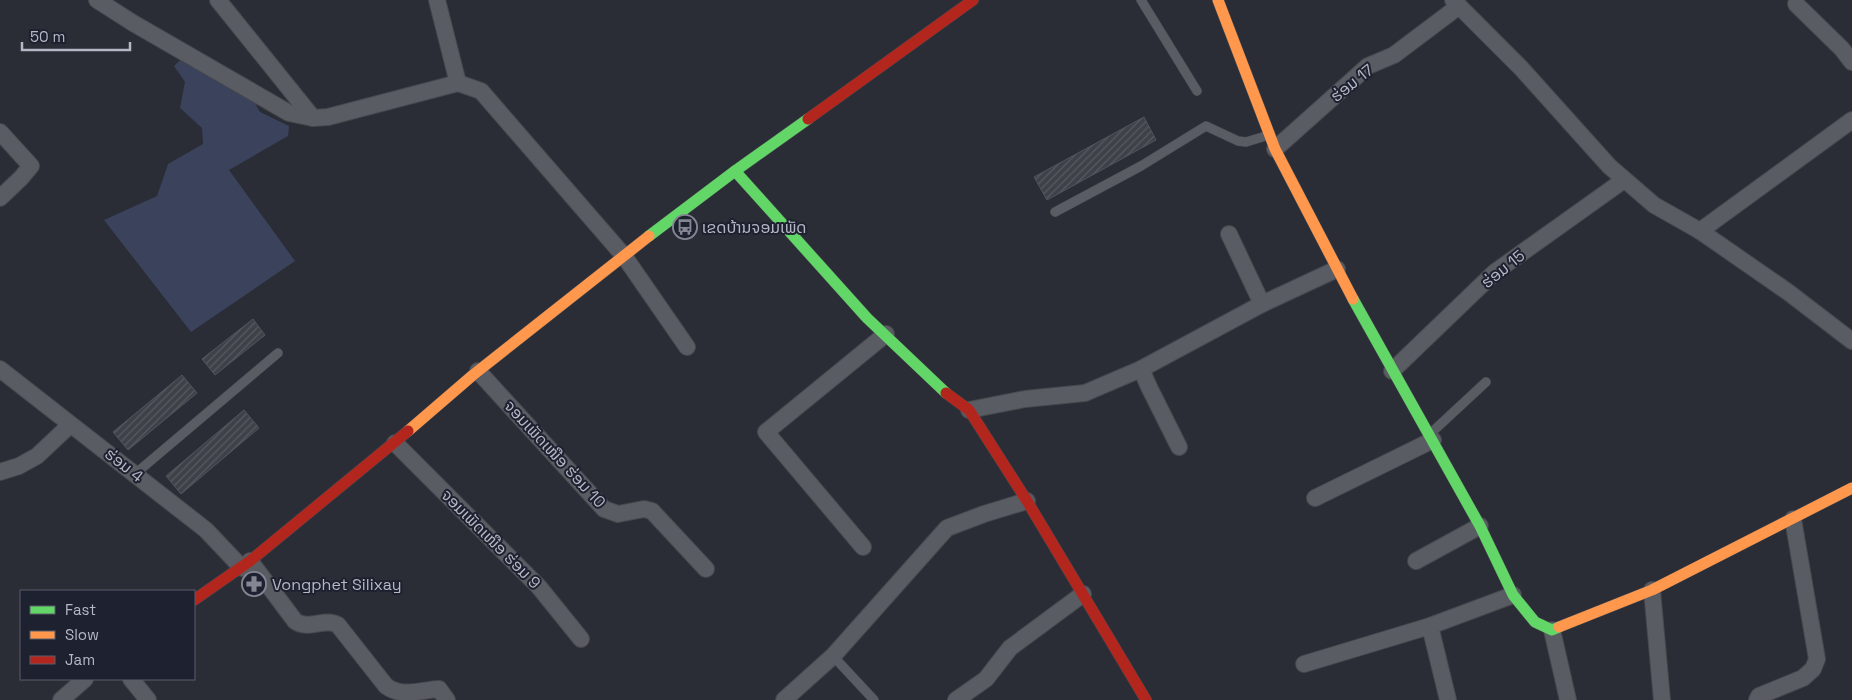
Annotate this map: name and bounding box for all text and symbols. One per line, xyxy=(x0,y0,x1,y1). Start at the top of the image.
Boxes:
scale bar xyxy=(22,20,130,52)
text: 50 m xyxy=(30,27,65,46)
street label: ຮ່ອມ 17 xyxy=(1326,59,1378,107)
bus stop icon: ເຂດບ້ານຈອມເພັດ xyxy=(672,214,698,240)
place label: ເຂດບ້ານຈອມເພັດ xyxy=(702,217,807,238)
street label: ຮ່ອມ 15 xyxy=(1477,245,1529,293)
street label: ຈອມເພັດເໜືອ ຮ່ອມ 10 xyxy=(500,396,610,512)
street label: ຮ່ອມ 4 xyxy=(100,443,148,487)
street label: ຈອມເພັດເໜືອ ຮ່ອມ 9 xyxy=(437,485,545,593)
pharmacy icon: Vongphet Silixay xyxy=(241,571,267,597)
place label: Vongphet Silixay xyxy=(272,574,402,595)
legend xyxy=(20,590,195,680)
text: Fast xyxy=(65,600,96,619)
text: Slow xyxy=(65,625,99,644)
text: Jam xyxy=(65,650,95,669)

